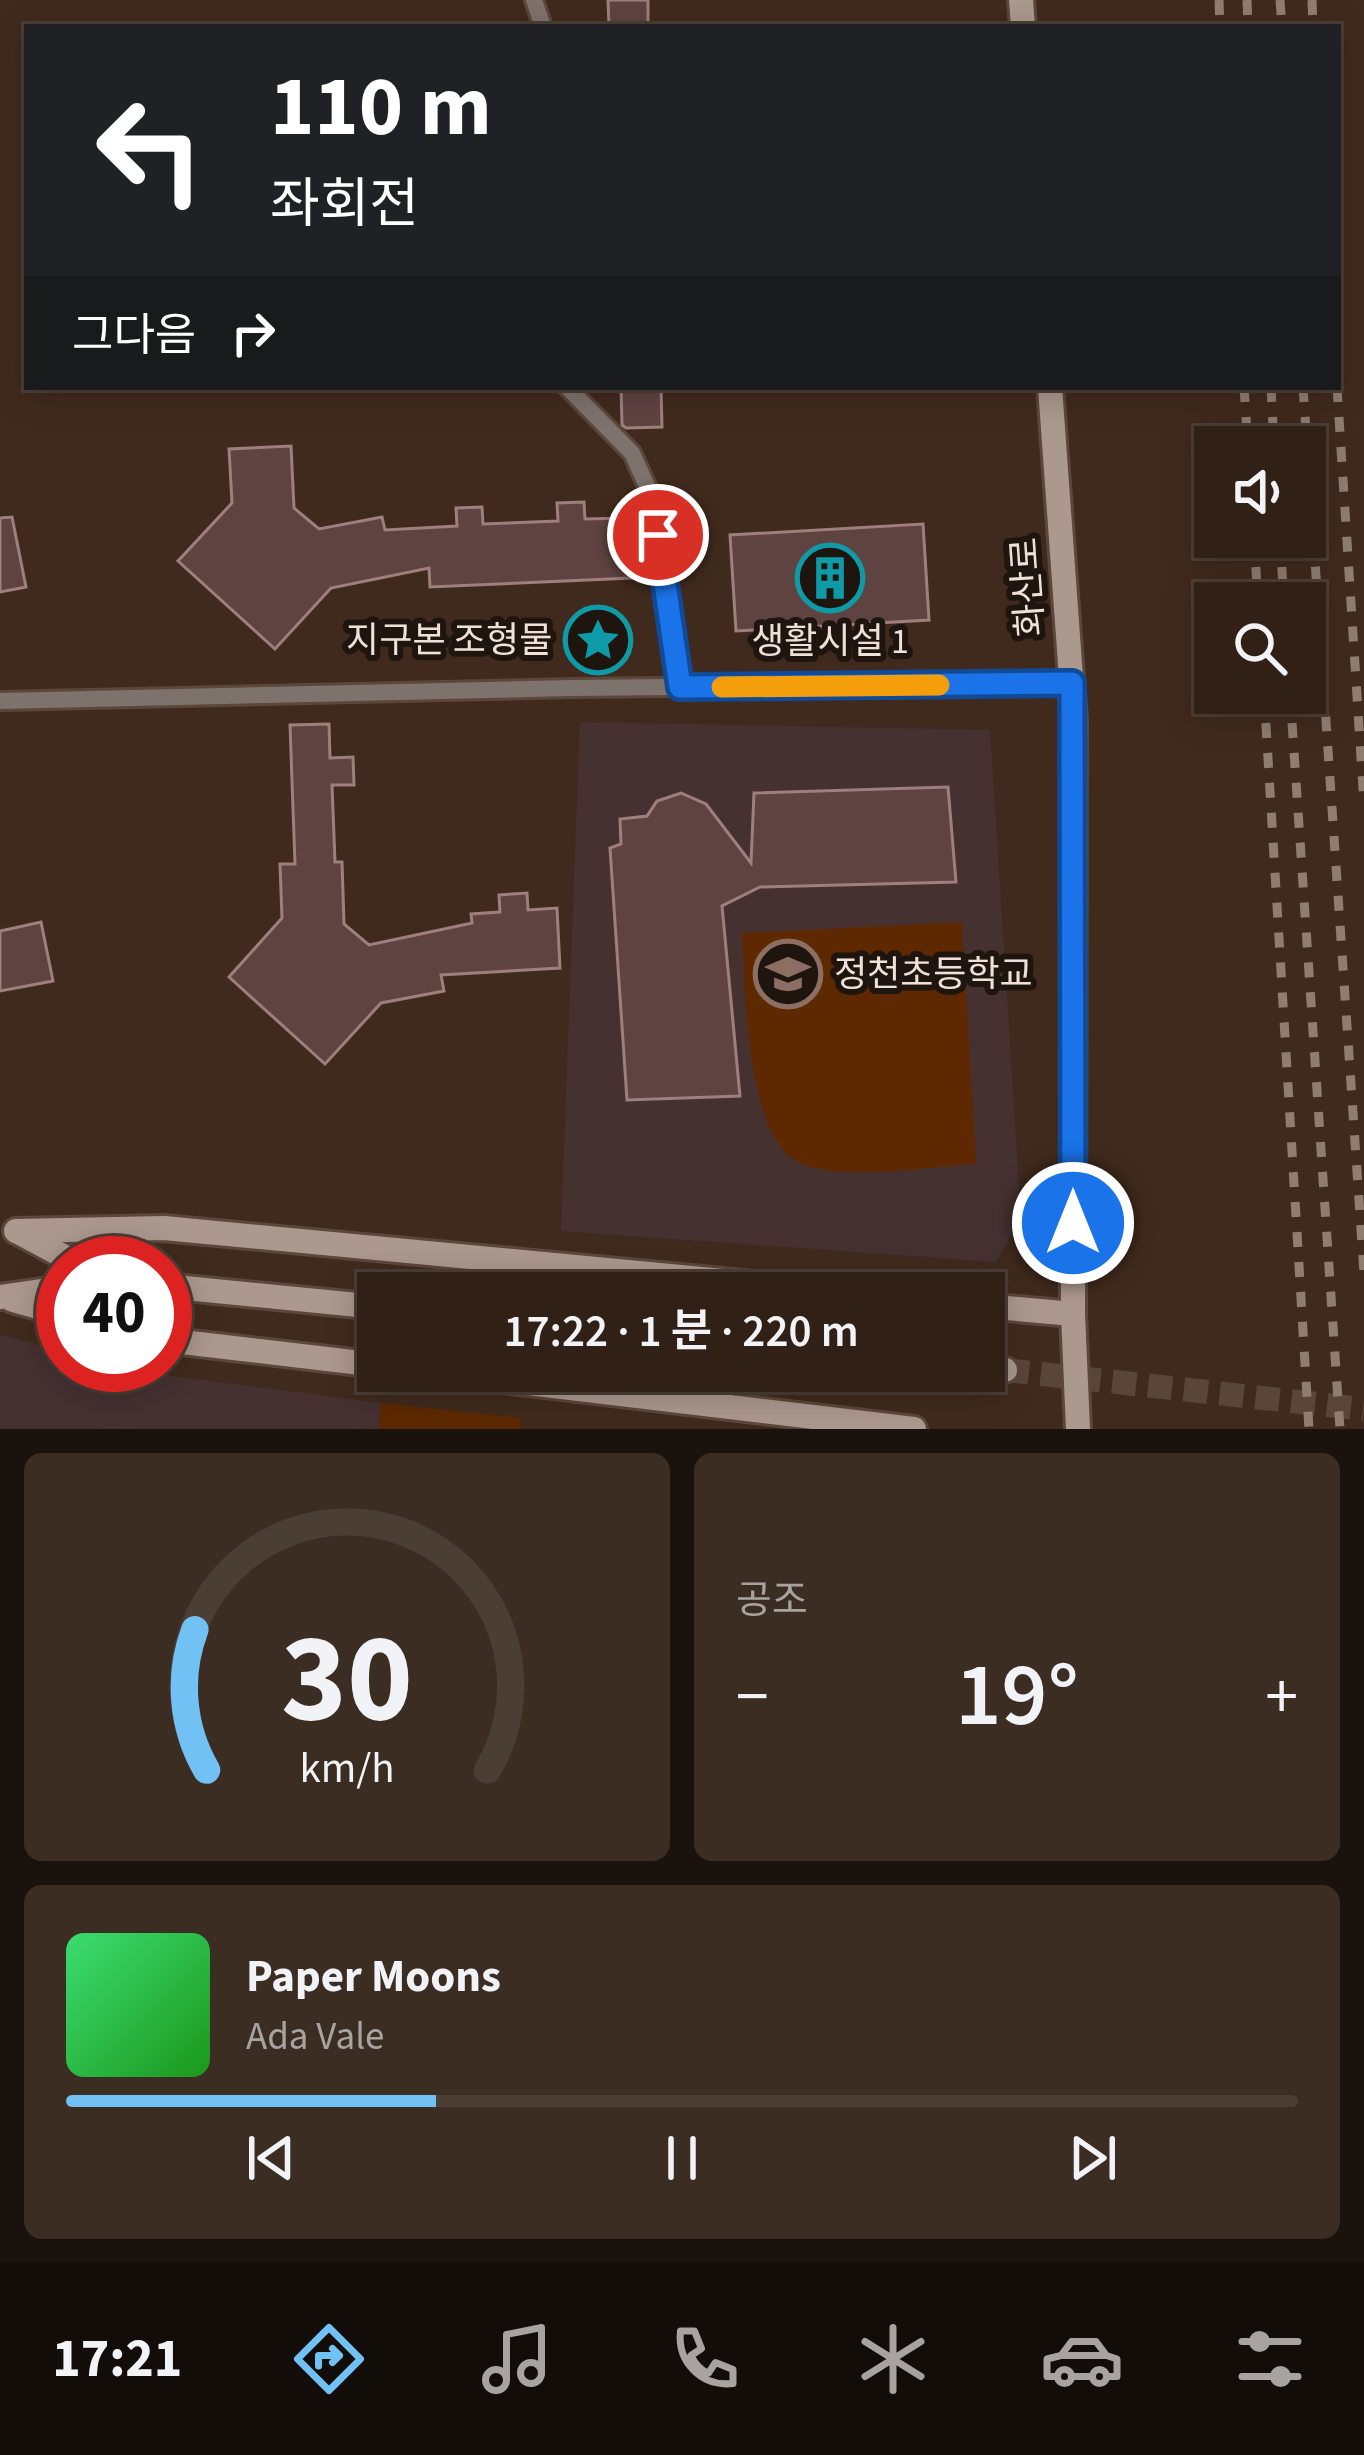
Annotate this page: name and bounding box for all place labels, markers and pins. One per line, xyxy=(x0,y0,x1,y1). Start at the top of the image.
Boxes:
pin xyxy=(607,484,709,586)
building icon: 생활시설 1 xyxy=(795,543,865,613)
place icon: 지구본 조형물 xyxy=(563,605,633,675)
place label: 지구본 조형물 xyxy=(346,615,552,666)
place label: 생활시설 1 xyxy=(751,616,909,667)
school or university icon: 정천초등학교 xyxy=(753,939,823,1009)
place label: 정천초등학교 xyxy=(834,949,1033,1000)

